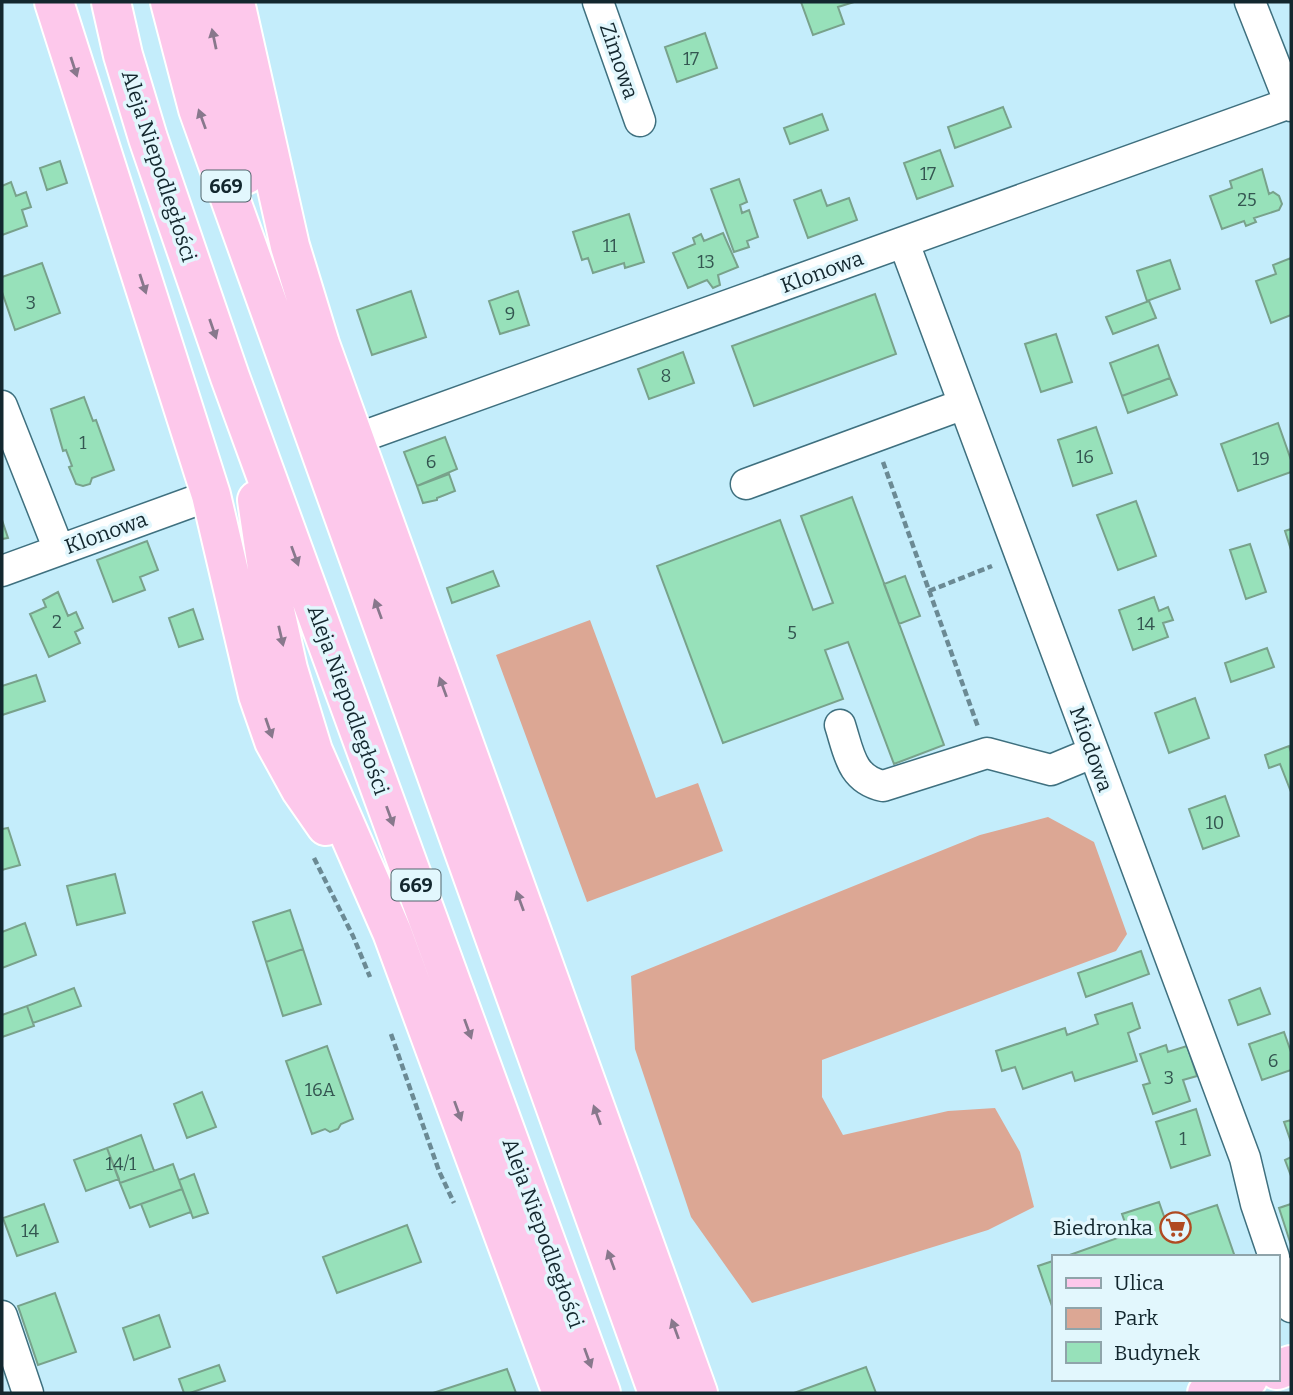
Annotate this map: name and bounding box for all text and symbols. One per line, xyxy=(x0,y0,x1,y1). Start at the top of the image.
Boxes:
street label: Zimowa xyxy=(594,20,644,103)
one-way arrow xyxy=(208,28,219,50)
house number: 17 xyxy=(683,48,699,70)
one-way arrow xyxy=(69,57,80,78)
street label: Aleja Niepodległości xyxy=(116,67,202,265)
one-way arrow xyxy=(196,109,207,130)
house number: 17 xyxy=(920,163,936,185)
road number: 669 xyxy=(202,170,250,202)
house number: 25 xyxy=(1237,189,1257,211)
house number: 11 xyxy=(603,235,618,257)
street label: Klonowa xyxy=(777,245,867,299)
house number: 13 xyxy=(697,251,715,273)
one-way arrow xyxy=(139,273,149,294)
house number: 3 xyxy=(26,292,36,314)
house number: 9 xyxy=(505,303,515,325)
one-way arrow xyxy=(208,318,219,339)
house number: 8 xyxy=(661,365,671,387)
house number: 1 xyxy=(79,432,87,454)
house number: 16 xyxy=(1076,446,1094,468)
house number: 19 xyxy=(1252,448,1270,470)
house number: 6 xyxy=(426,451,436,473)
street label: Klonowa xyxy=(61,506,151,560)
one-way arrow xyxy=(290,545,301,566)
one-way arrow xyxy=(372,599,383,620)
street label: Aleja Niepodległości xyxy=(302,602,394,798)
house number: 2 xyxy=(52,611,62,633)
house number: 14 xyxy=(1137,613,1155,635)
house number: 5 xyxy=(787,622,797,644)
one-way arrow xyxy=(275,625,286,647)
one-way arrow xyxy=(437,677,448,698)
street label: Miodowa xyxy=(1064,703,1119,796)
one-way arrow xyxy=(265,717,275,738)
one-way arrow xyxy=(385,805,396,826)
house number: 10 xyxy=(1206,812,1224,834)
road number: 669 xyxy=(392,870,440,900)
one-way arrow xyxy=(514,891,525,912)
one-way arrow xyxy=(463,1019,474,1040)
house number: 6 xyxy=(1268,1050,1278,1072)
house number: 3 xyxy=(1164,1067,1174,1089)
house number: 16A xyxy=(305,1079,336,1101)
one-way arrow xyxy=(452,1101,463,1122)
one-way arrow xyxy=(592,1105,603,1126)
house number: 1 xyxy=(1179,1128,1187,1150)
street label: Aleja Niepodległości xyxy=(497,1135,589,1331)
house number: 14/1 xyxy=(106,1153,137,1175)
supermarket icon: Biedronka xyxy=(1159,1211,1193,1245)
place label: Biedronka xyxy=(1053,1215,1153,1241)
house number: 14 xyxy=(21,1220,39,1242)
one-way arrow xyxy=(605,1249,616,1270)
legend xyxy=(1052,1255,1279,1381)
text: Ulica xyxy=(1114,1270,1164,1296)
text: Park xyxy=(1114,1305,1158,1331)
one-way arrow xyxy=(669,1319,680,1340)
text: Budynek xyxy=(1114,1340,1200,1366)
one-way arrow xyxy=(583,1347,594,1368)

